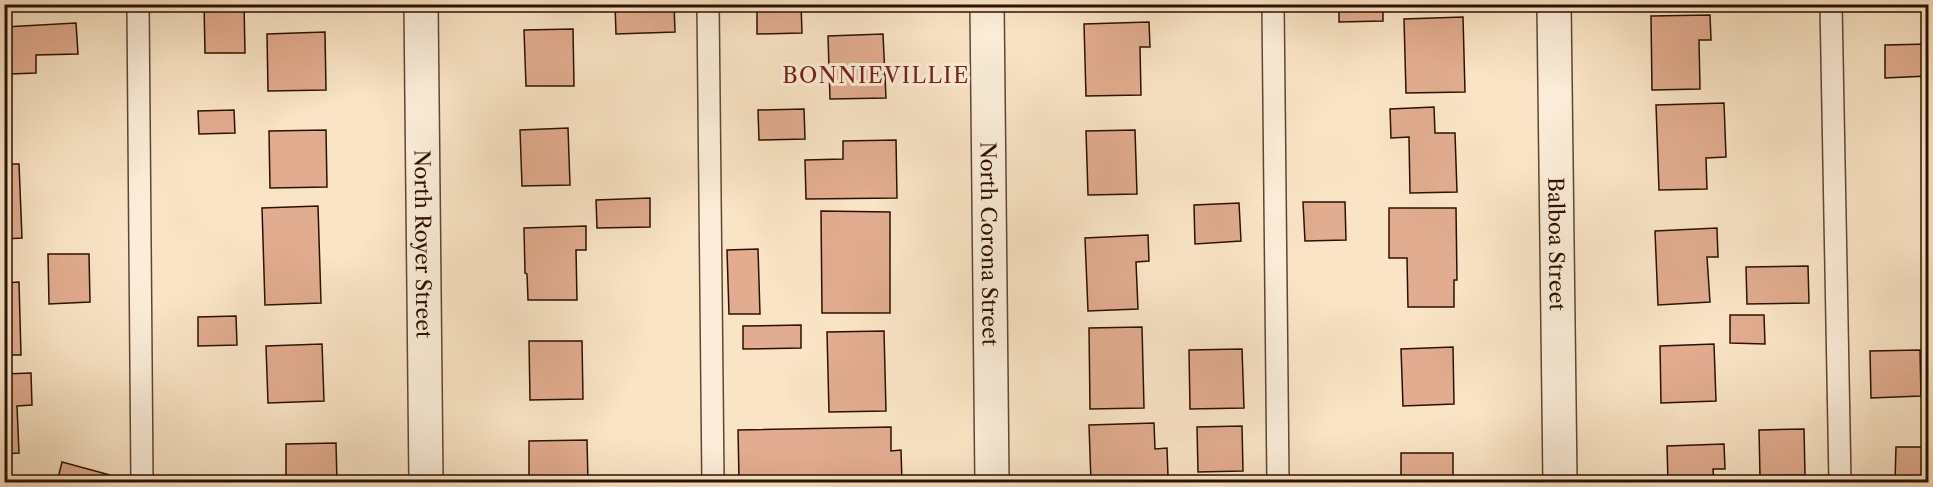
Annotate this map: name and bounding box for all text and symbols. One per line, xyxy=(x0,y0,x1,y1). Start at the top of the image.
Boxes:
district label: BONNIEVILLIE xyxy=(782,62,970,89)
street label: North Corona Street xyxy=(976,142,1003,347)
street label: North Royer Street xyxy=(410,150,437,339)
street label: Balboa Street xyxy=(1544,177,1570,311)

